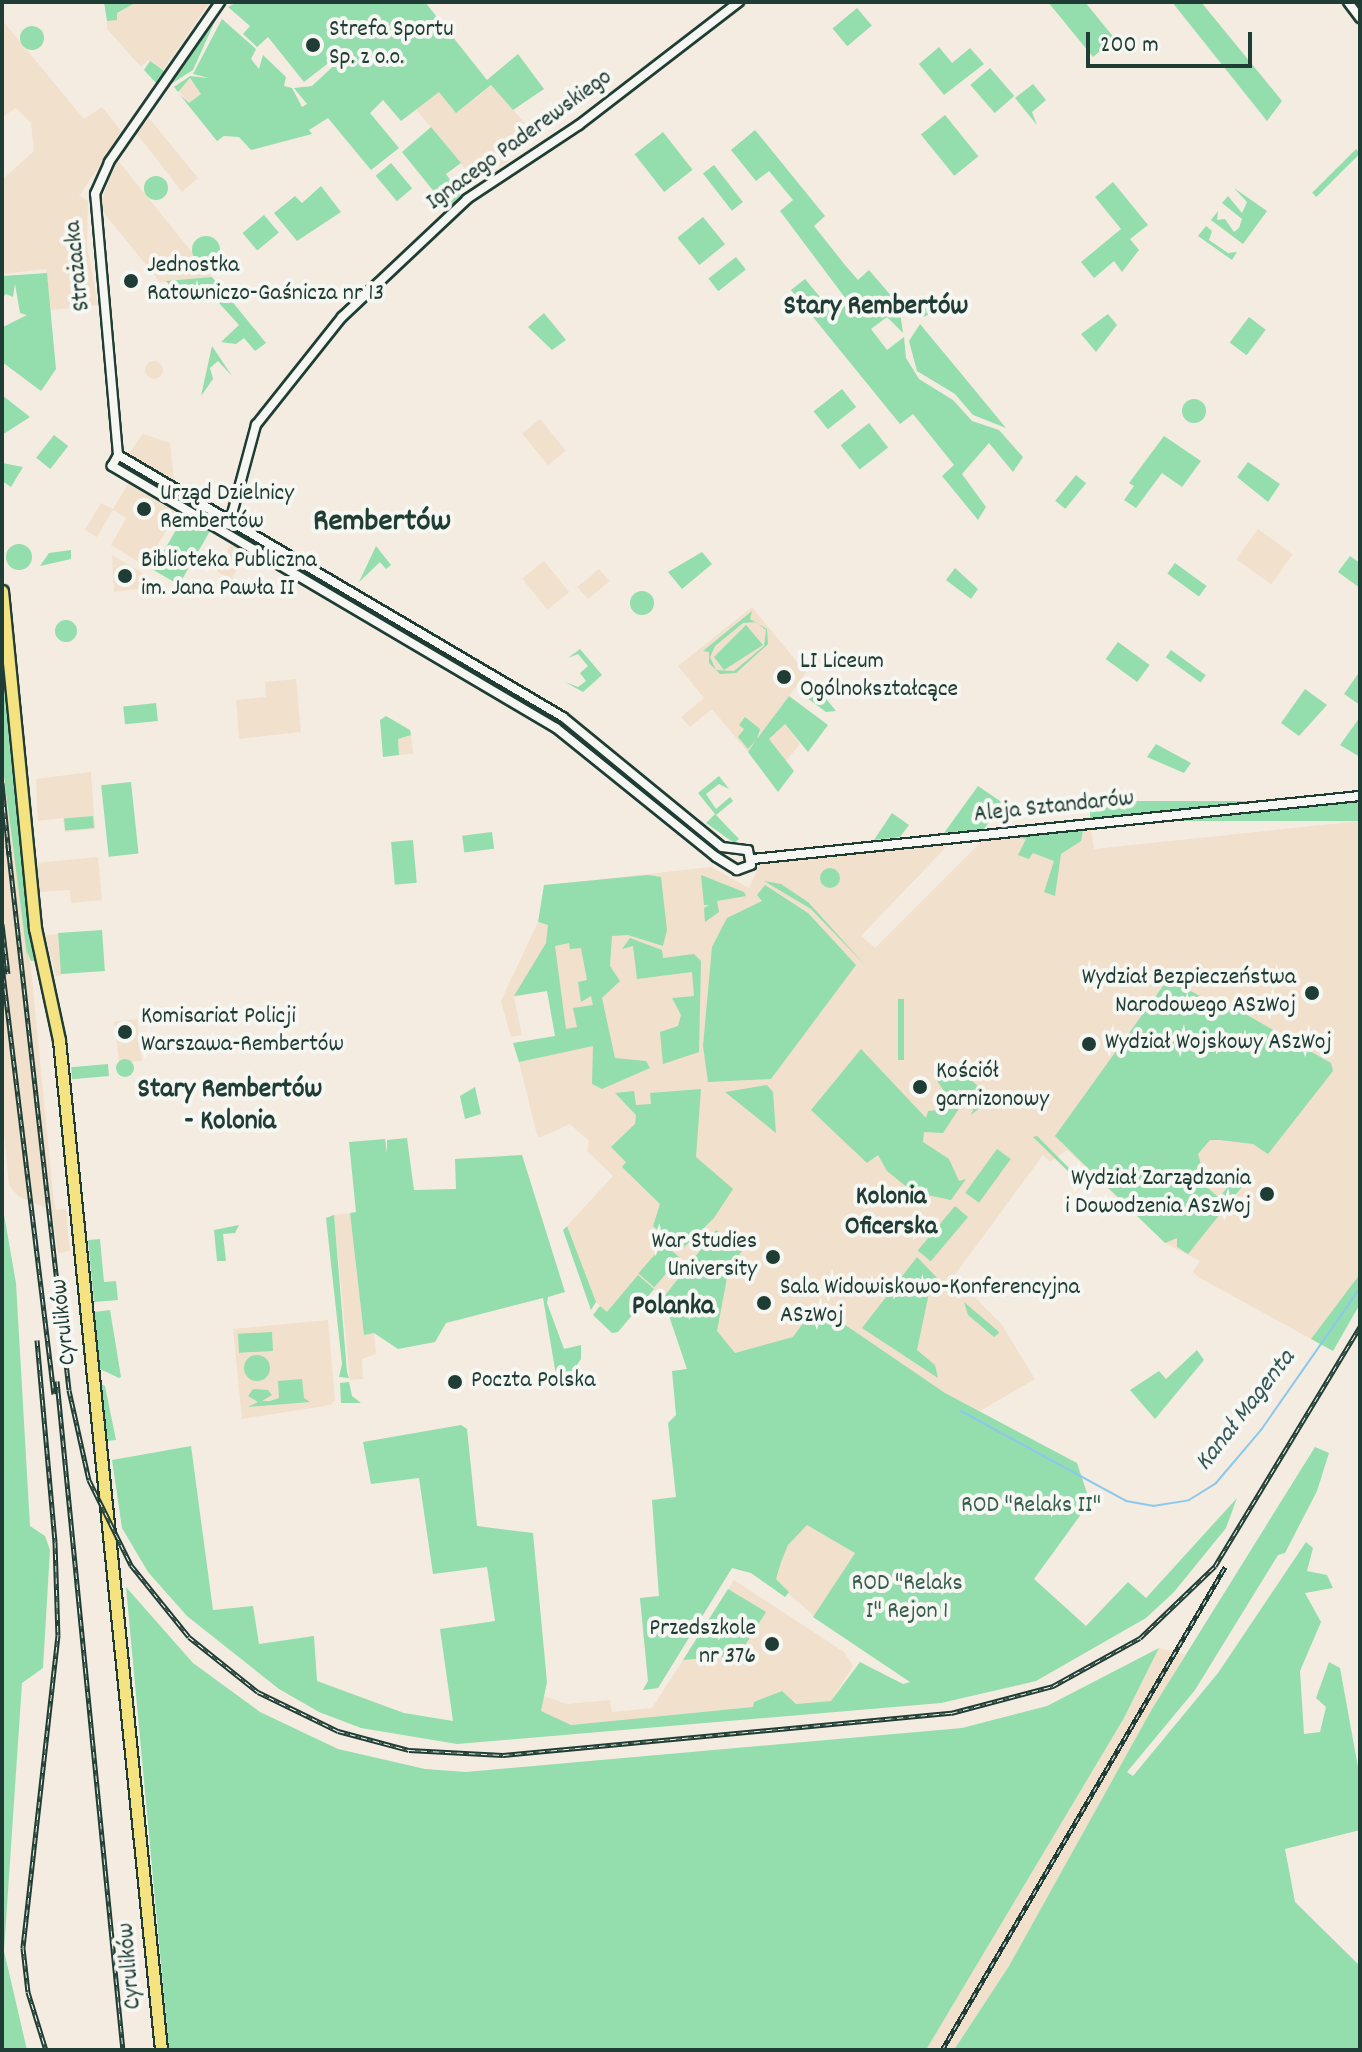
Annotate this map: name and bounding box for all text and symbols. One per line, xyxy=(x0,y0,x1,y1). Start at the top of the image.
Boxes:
scale bar xyxy=(1090,16,1256,66)
place label: Strefa Sportu Sp. z o.o. xyxy=(329,17,454,73)
text: 200 m xyxy=(1100,29,1159,63)
marker: Strefa Sportu Sp. z o.o. xyxy=(304,36,322,54)
street label: Ignacego Paderewskiego xyxy=(422,64,618,218)
street label: Strażacka xyxy=(60,219,98,313)
place label: Jednostka Ratowniczo-Gaśnicza nr 13 xyxy=(147,253,384,309)
marker: Jednostka Ratowniczo-Gaśnicza nr 13 xyxy=(122,272,140,290)
district label: Stary Rembertów xyxy=(784,291,968,325)
place label: Urząd Dzielnicy Rembertów xyxy=(160,481,294,537)
marker: Urząd Dzielnicy Rembertów xyxy=(135,500,153,518)
district label: Rembertów xyxy=(313,504,451,542)
place label: Biblioteka Publiczna im. Jana Pawła II xyxy=(141,548,317,604)
marker: Biblioteka Publiczna im. Jana Pawła II xyxy=(116,567,134,585)
place label: LI Liceum Ogólnokształcące xyxy=(800,649,958,705)
marker: LI Liceum Ogólnokształcące xyxy=(775,668,793,686)
street label: Aleja Sztandarów xyxy=(972,785,1136,831)
place label: Wydział Bezpieczeństwa Narodowego ASzWoj xyxy=(1082,965,1296,1021)
marker: Wydział Bezpieczeństwa Narodowego ASzWoj xyxy=(1303,984,1321,1002)
place label: Komisariat Policji Warszawa-Rembertów xyxy=(141,1004,344,1060)
marker: Komisariat Policji Warszawa-Rembertów xyxy=(116,1023,134,1041)
place label: Wydział Wojskowy ASzWoj xyxy=(1105,1030,1332,1058)
marker: Wydział Wojskowy ASzWoj xyxy=(1080,1035,1098,1053)
place label: Kościół garnizonowy xyxy=(936,1059,1049,1115)
district label: Stary Rembertów - Kolonia xyxy=(138,1074,322,1140)
marker: Kościół garnizonowy xyxy=(911,1078,929,1096)
place label: Wydział Zarządzania i Dowodzenia ASzWoj xyxy=(1065,1166,1251,1222)
district label: Kolonia Oficerska xyxy=(845,1182,937,1244)
marker: Wydział Zarządzania i Dowodzenia ASzWoj xyxy=(1258,1185,1276,1203)
place label: War Studies University xyxy=(651,1229,757,1285)
marker: War Studies University xyxy=(764,1248,782,1266)
place label: Sala Widowiskowo-Konferencyjna ASzWoj xyxy=(780,1275,1080,1331)
street label: Cyrulików xyxy=(46,1277,84,1367)
district label: Polanka xyxy=(632,1291,714,1325)
marker: Sala Widowiskowo-Konferencyjna ASzWoj xyxy=(755,1294,773,1312)
water label: Kanał Magenta xyxy=(1189,1344,1303,1478)
place label: Poczta Polska xyxy=(471,1368,595,1396)
marker: Poczta Polska xyxy=(446,1373,464,1391)
park label: ROD "Relaks II" xyxy=(961,1493,1101,1521)
park label: ROD "Relaks I" Rejon 1 xyxy=(851,1571,963,1627)
place label: Przedszkole nr 376 xyxy=(649,1616,756,1672)
marker: Przedszkole nr 376 xyxy=(763,1635,781,1653)
street label: Cyrulików xyxy=(113,1921,149,2011)

